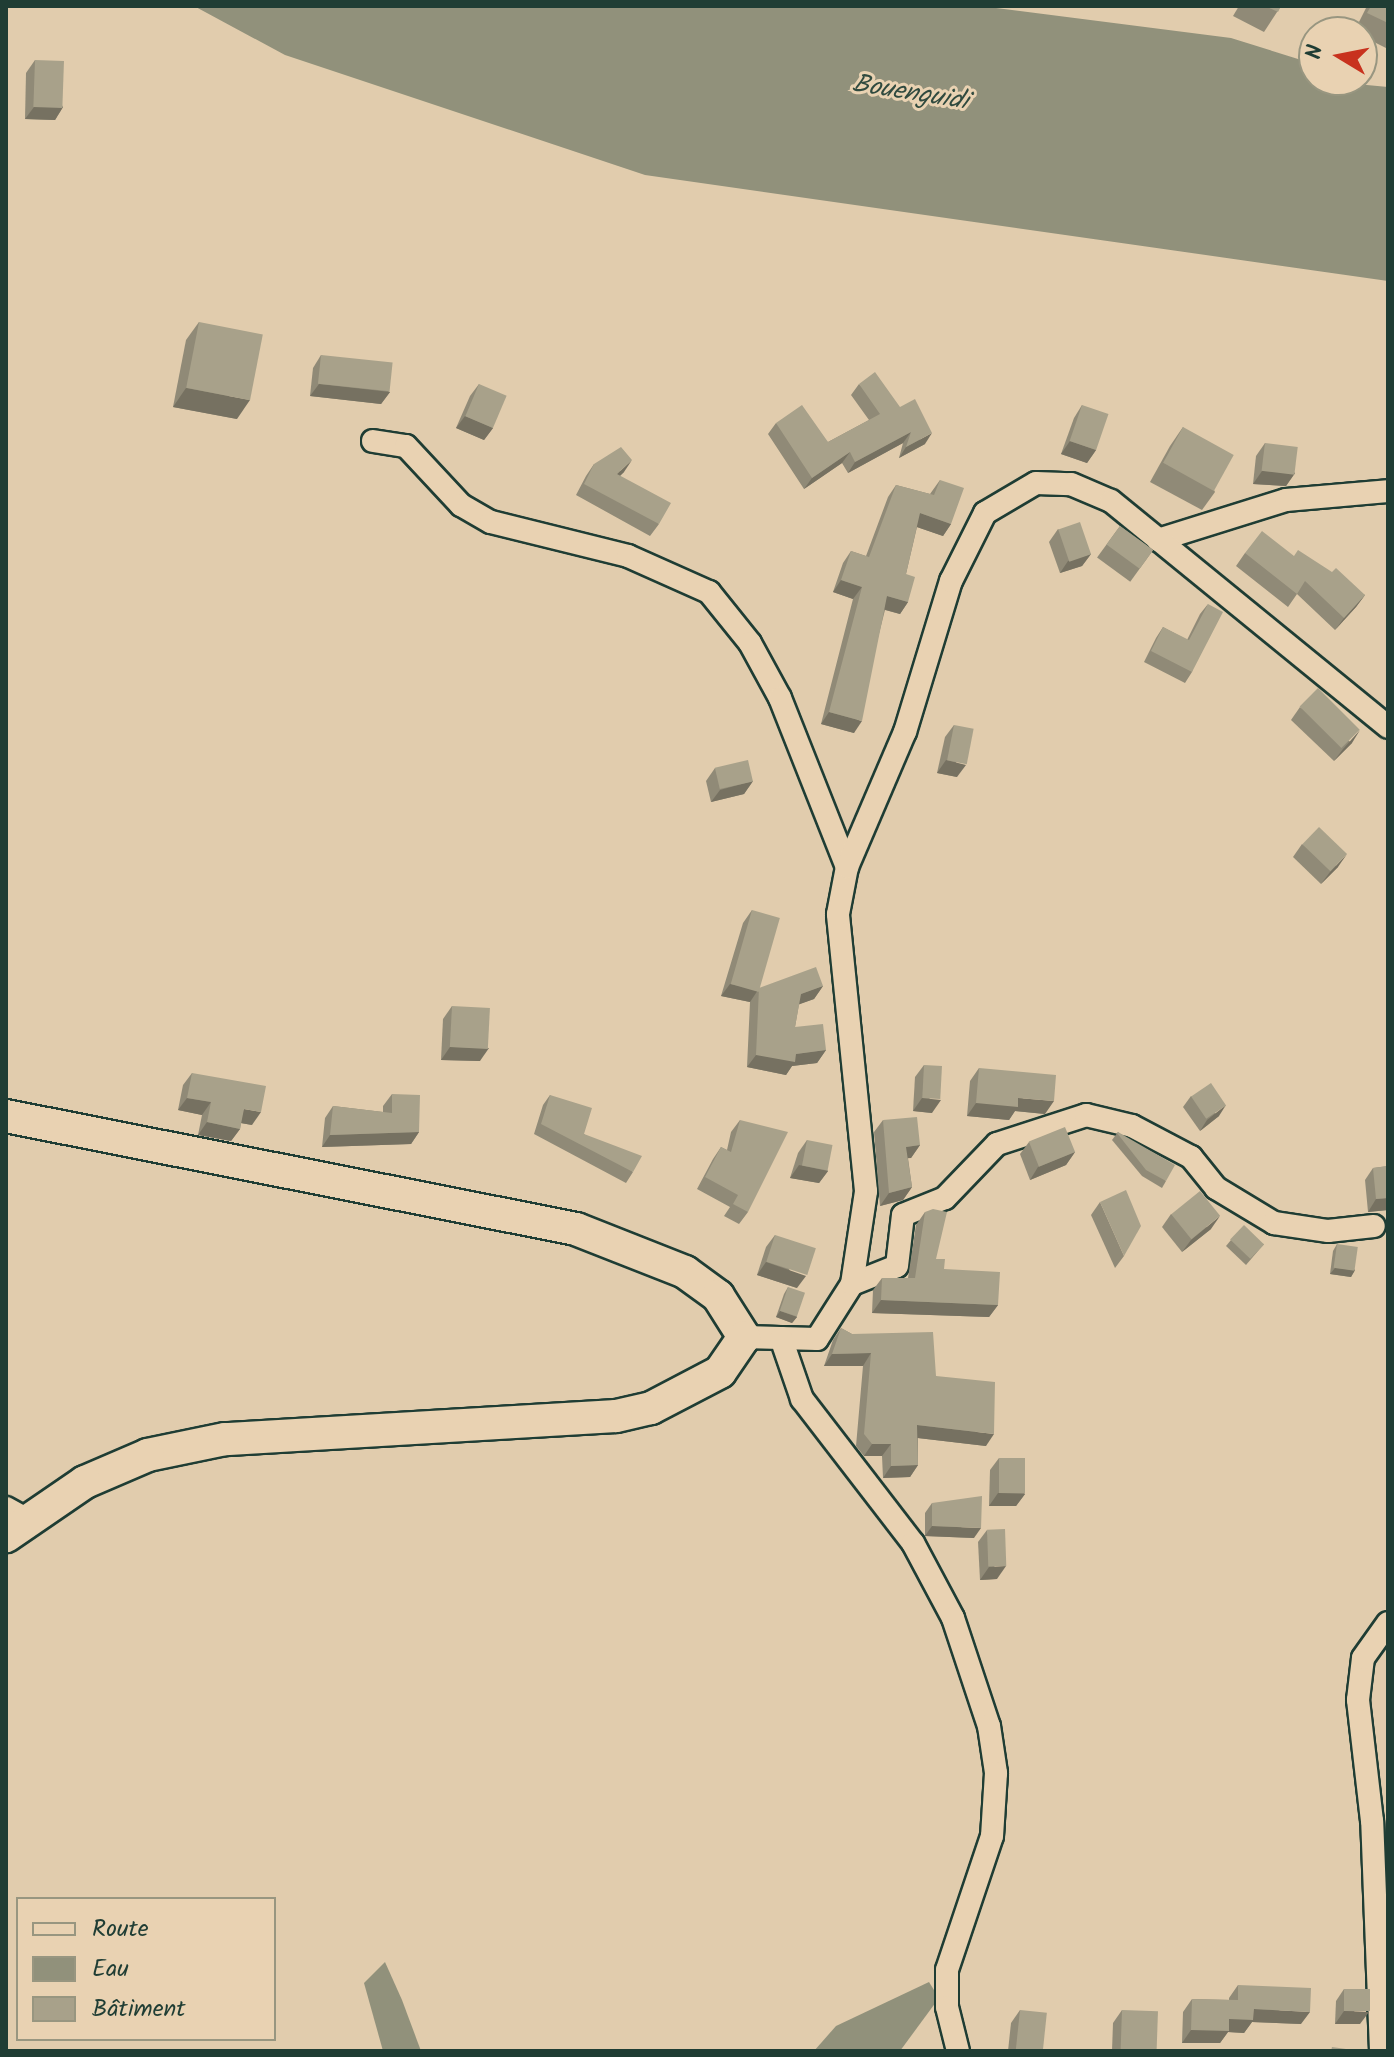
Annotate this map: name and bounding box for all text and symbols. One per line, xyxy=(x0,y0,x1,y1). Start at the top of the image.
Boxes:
north arrow xyxy=(1298,16,1378,96)
text: N xyxy=(1297,42,1334,62)
water label: Bouenguidi xyxy=(850,69,970,119)
legend xyxy=(16,1897,276,2041)
text: Route xyxy=(92,1910,149,1949)
text: Eau xyxy=(92,1950,129,1989)
text: Bâtiment xyxy=(92,1990,186,2029)

